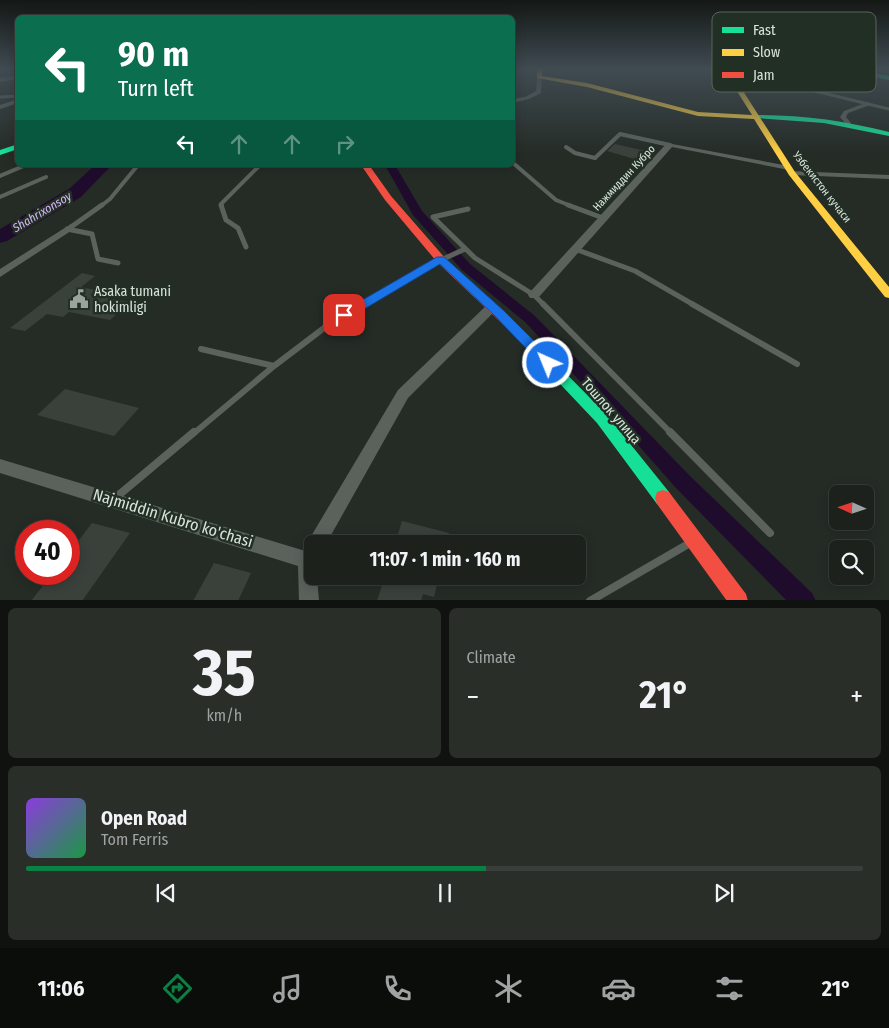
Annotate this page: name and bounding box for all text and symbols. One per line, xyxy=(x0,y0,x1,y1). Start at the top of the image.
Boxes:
legend xyxy=(712,12,876,92)
text: Fast xyxy=(753,22,776,39)
text: 90 m xyxy=(118,33,189,75)
icon: left xyxy=(35,35,100,100)
text: Slow xyxy=(753,44,780,61)
text: Jam xyxy=(753,67,774,84)
text: Turn left xyxy=(118,75,194,102)
icon: left xyxy=(172,130,200,158)
icon: ahead xyxy=(225,130,253,158)
icon: ahead xyxy=(278,130,306,158)
icon: right xyxy=(331,130,359,158)
street label: Нажмиддин Кубро xyxy=(590,142,658,214)
street label: Узбекистон кучаси xyxy=(790,148,854,225)
water label: Shahrixonsoy xyxy=(9,189,75,236)
place label: Asaka tumani hokimligi xyxy=(94,283,171,316)
public building icon: Asaka tumani hokimligi xyxy=(68,288,90,310)
pin xyxy=(323,294,365,336)
icon: arrive xyxy=(330,301,358,329)
position arrow xyxy=(521,336,573,388)
street label: Тошлок улица xyxy=(577,374,645,448)
street label: Najmiddin Kubro ko'chasi xyxy=(91,485,255,551)
north arrow xyxy=(829,485,874,530)
map controls xyxy=(829,485,874,585)
speed limit sign: 40 xyxy=(15,520,80,585)
button: search xyxy=(829,540,874,585)
text: 11:07 · 1 min · 160 m xyxy=(370,548,520,571)
text: 35 xyxy=(193,634,256,712)
text: Climate xyxy=(467,648,516,667)
text: 21° xyxy=(639,672,690,718)
text: − xyxy=(467,680,479,713)
text: + xyxy=(850,680,863,713)
text: km/h xyxy=(206,706,242,725)
text: Open Road xyxy=(101,807,187,830)
text: Tom Ferris xyxy=(101,830,168,849)
icon: previous xyxy=(152,879,180,907)
icon: pause xyxy=(431,879,459,907)
icon: next xyxy=(710,879,738,907)
icon: directions xyxy=(160,971,195,1006)
icon: music xyxy=(270,971,305,1006)
icon: phone xyxy=(380,971,415,1006)
icon: climate xyxy=(491,971,526,1006)
icon: car xyxy=(601,971,636,1006)
icon: filters xyxy=(712,971,747,1006)
text: 11:06 xyxy=(38,975,84,1002)
text: 21° xyxy=(822,975,851,1002)

